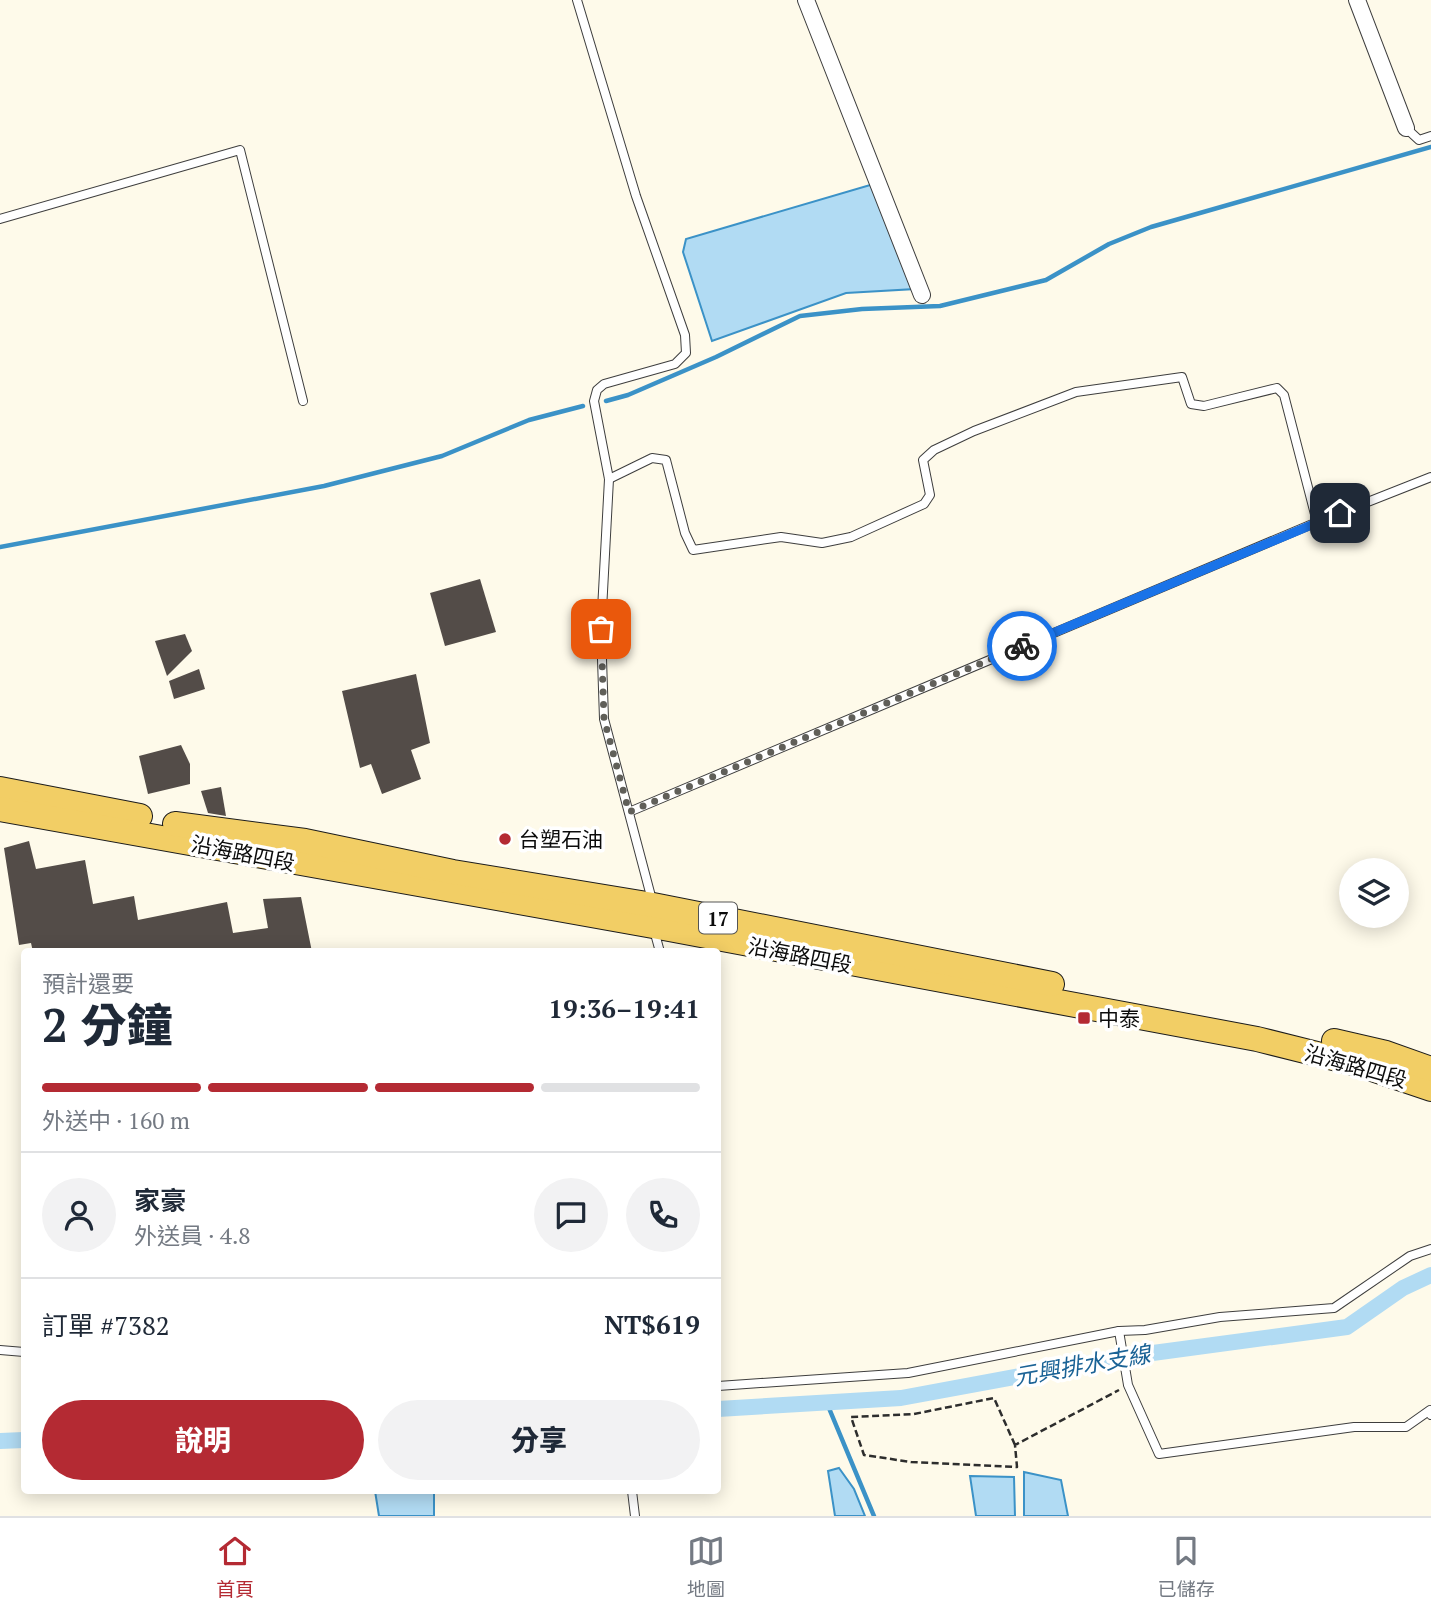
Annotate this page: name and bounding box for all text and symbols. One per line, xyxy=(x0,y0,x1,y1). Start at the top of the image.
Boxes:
pin xyxy=(1310,483,1370,543)
icon: home xyxy=(1321,494,1359,532)
pin xyxy=(571,599,631,659)
icon: bag xyxy=(582,610,620,648)
courier xyxy=(987,611,1057,681)
icon: bike xyxy=(1003,627,1041,665)
place label: 台塑石油 xyxy=(519,825,603,853)
street label: 沿海路四段 xyxy=(189,829,297,877)
marker: 台塑石油 xyxy=(497,831,513,847)
map controls xyxy=(1339,858,1409,928)
button: layers xyxy=(1339,858,1409,928)
road number: 17 xyxy=(699,902,737,934)
street label: 沿海路四段 xyxy=(746,931,854,979)
text: 預計還要 xyxy=(42,968,134,999)
text: 19:36–19:41 xyxy=(548,991,700,1025)
text: 2 分鐘 xyxy=(42,994,172,1055)
place label: 中泰 xyxy=(1098,1004,1140,1032)
marker: 中泰 xyxy=(1076,1010,1092,1026)
street label: 沿海路四段 xyxy=(1302,1038,1410,1094)
text: 外送中 · 160 m xyxy=(42,1105,190,1136)
button: person xyxy=(42,1178,116,1252)
button: chat xyxy=(534,1178,608,1252)
button: phone xyxy=(626,1178,700,1252)
text: 家豪 xyxy=(134,1183,186,1217)
text: 外送員 · 4.8 xyxy=(134,1220,251,1251)
text: NT$619 xyxy=(604,1307,700,1341)
text: 訂單 #7382 xyxy=(42,1308,170,1342)
water label: 元興排水支線 xyxy=(1011,1337,1156,1392)
button: 說明 xyxy=(42,1400,364,1480)
button: 分享 xyxy=(378,1400,700,1480)
tab: 首頁 xyxy=(216,1532,254,1601)
tab: 地圖 xyxy=(687,1532,725,1601)
tab: 已儲存 xyxy=(1158,1532,1215,1601)

